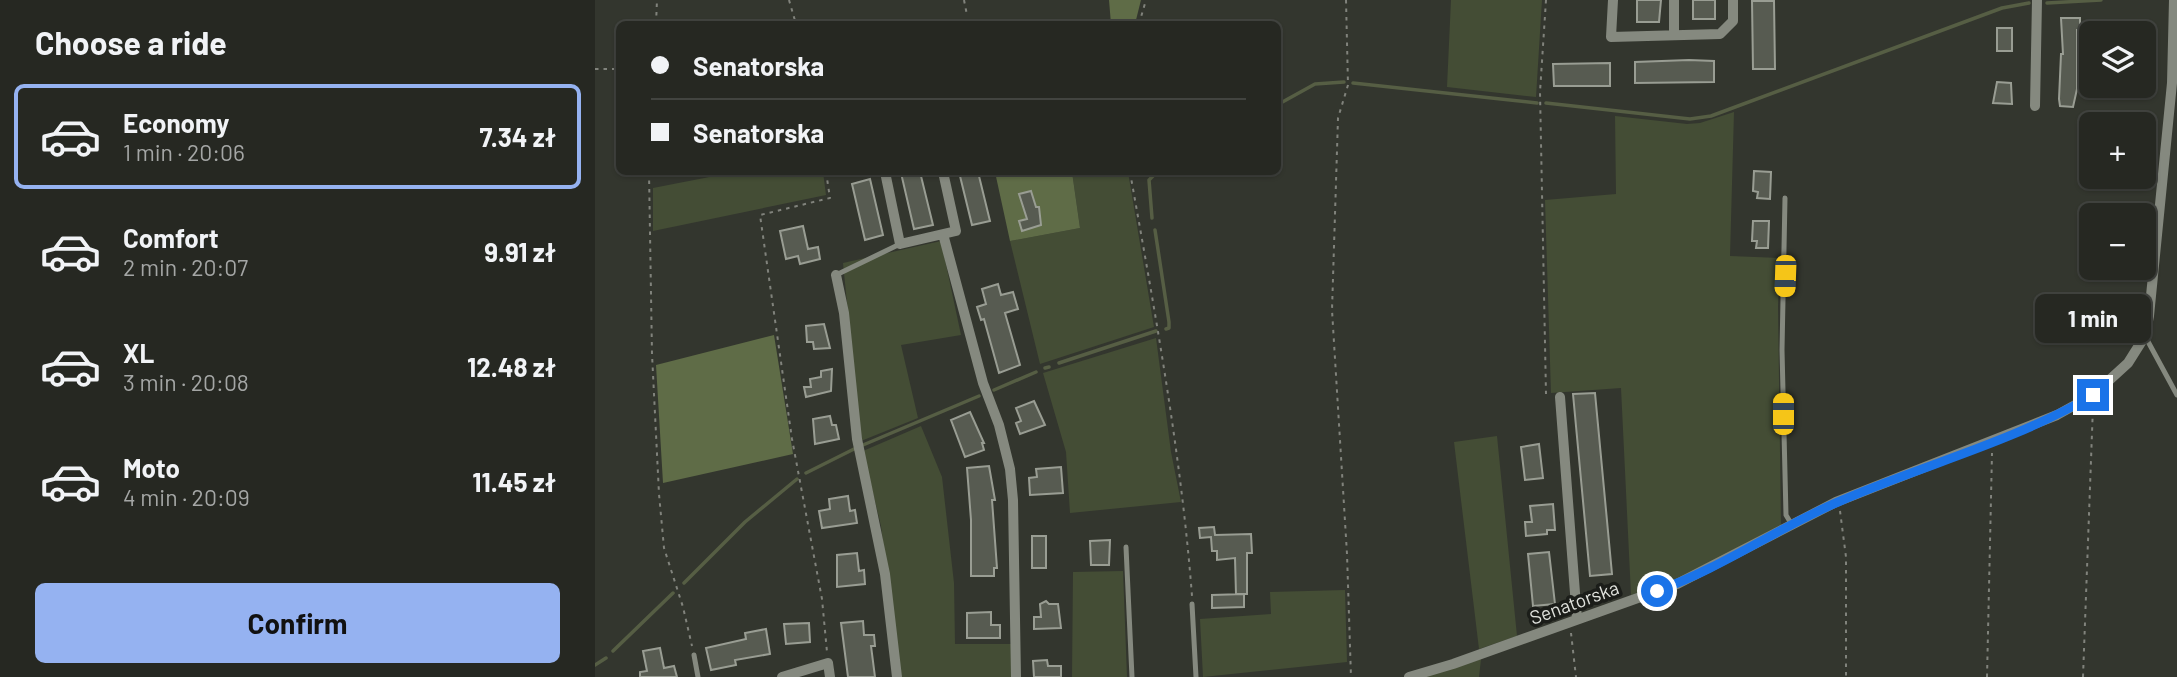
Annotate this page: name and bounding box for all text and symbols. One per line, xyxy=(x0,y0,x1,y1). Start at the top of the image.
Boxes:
map controls xyxy=(2079,21,2156,280)
button: layers xyxy=(2079,21,2156,98)
text: Choose a ride xyxy=(35,23,227,61)
text: Senatorska xyxy=(693,50,824,81)
icon: car xyxy=(39,105,102,168)
text: Economy xyxy=(123,107,229,138)
button: + xyxy=(2079,112,2156,189)
text: Senatorska xyxy=(693,117,824,148)
text: 7.34 zł xyxy=(480,121,556,152)
text: 1 min · 20:06 xyxy=(123,138,245,166)
button: − xyxy=(2079,203,2156,280)
icon: car xyxy=(39,220,102,283)
text: Comfort xyxy=(123,222,219,253)
text: 9.91 zł xyxy=(484,236,556,267)
text: 2 min · 20:07 xyxy=(123,253,248,281)
car xyxy=(1774,255,1797,297)
callout: 1 min xyxy=(2035,294,2151,342)
text: 1 min xyxy=(2068,304,2118,332)
icon: car xyxy=(39,335,102,398)
text: XL xyxy=(123,337,154,368)
text: 12.48 zł xyxy=(467,351,556,382)
text: 3 min · 20:08 xyxy=(123,368,249,396)
route end xyxy=(2077,379,2109,411)
car xyxy=(1773,393,1794,435)
icon: car xyxy=(39,450,102,513)
text: Moto xyxy=(123,452,180,483)
text: 11.45 zł xyxy=(472,466,556,497)
text: 4 min · 20:09 xyxy=(123,483,250,511)
street label: Senatorska xyxy=(1526,575,1622,629)
route start xyxy=(1641,575,1673,607)
button: Confirm xyxy=(35,583,560,663)

